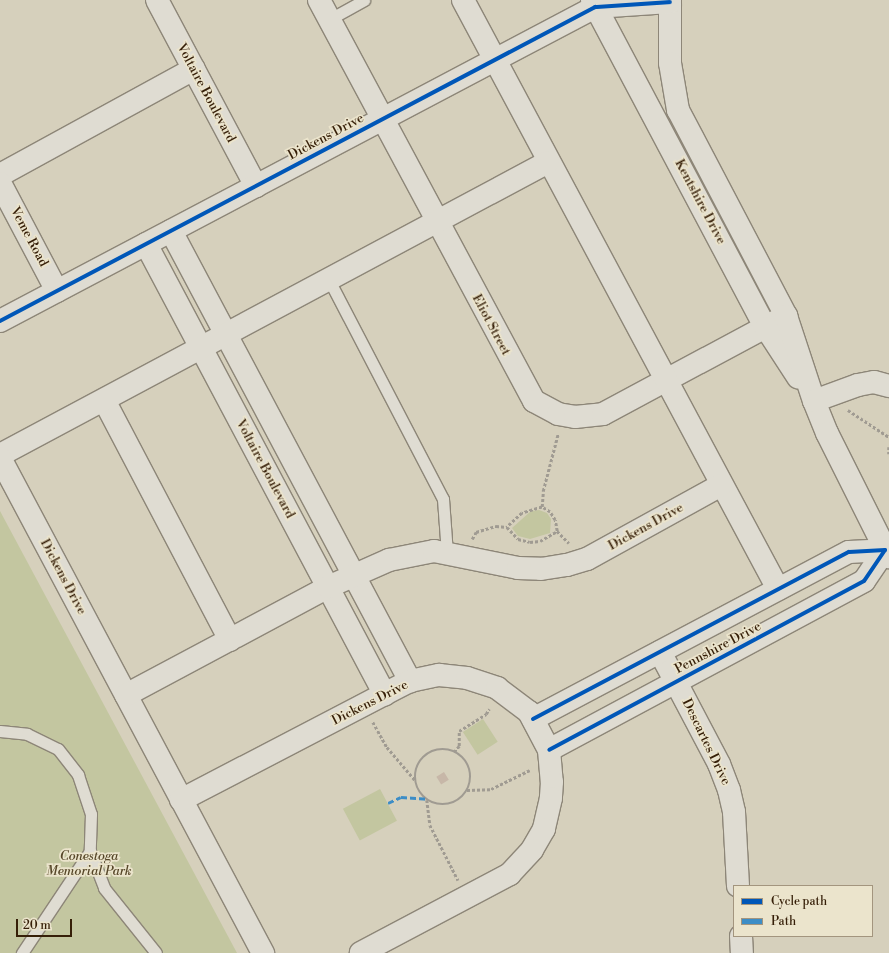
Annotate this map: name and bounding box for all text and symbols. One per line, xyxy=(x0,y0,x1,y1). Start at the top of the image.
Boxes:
street label: Voltaire Boulevard xyxy=(173,41,239,145)
street label: Dickens Drive xyxy=(286,111,366,163)
street label: Kentshire Drive xyxy=(671,157,729,247)
street label: Veme Road xyxy=(7,204,51,270)
street label: Eliot Street xyxy=(468,292,514,358)
street label: Voltaire Boulevard xyxy=(232,417,298,521)
street label: Dickens Drive xyxy=(606,500,686,554)
street label: Dickens Drive xyxy=(37,537,89,617)
street label: Pennshire Drive xyxy=(672,619,764,677)
street label: Dickens Drive xyxy=(329,677,411,729)
street label: Descartes Drive xyxy=(678,696,734,788)
park label: Conestoga Memorial Park xyxy=(46,849,132,880)
legend xyxy=(733,885,873,937)
text: Cycle path xyxy=(771,894,827,909)
scale bar xyxy=(18,911,74,937)
text: Path xyxy=(771,914,796,929)
text: 20 m xyxy=(23,918,51,933)

